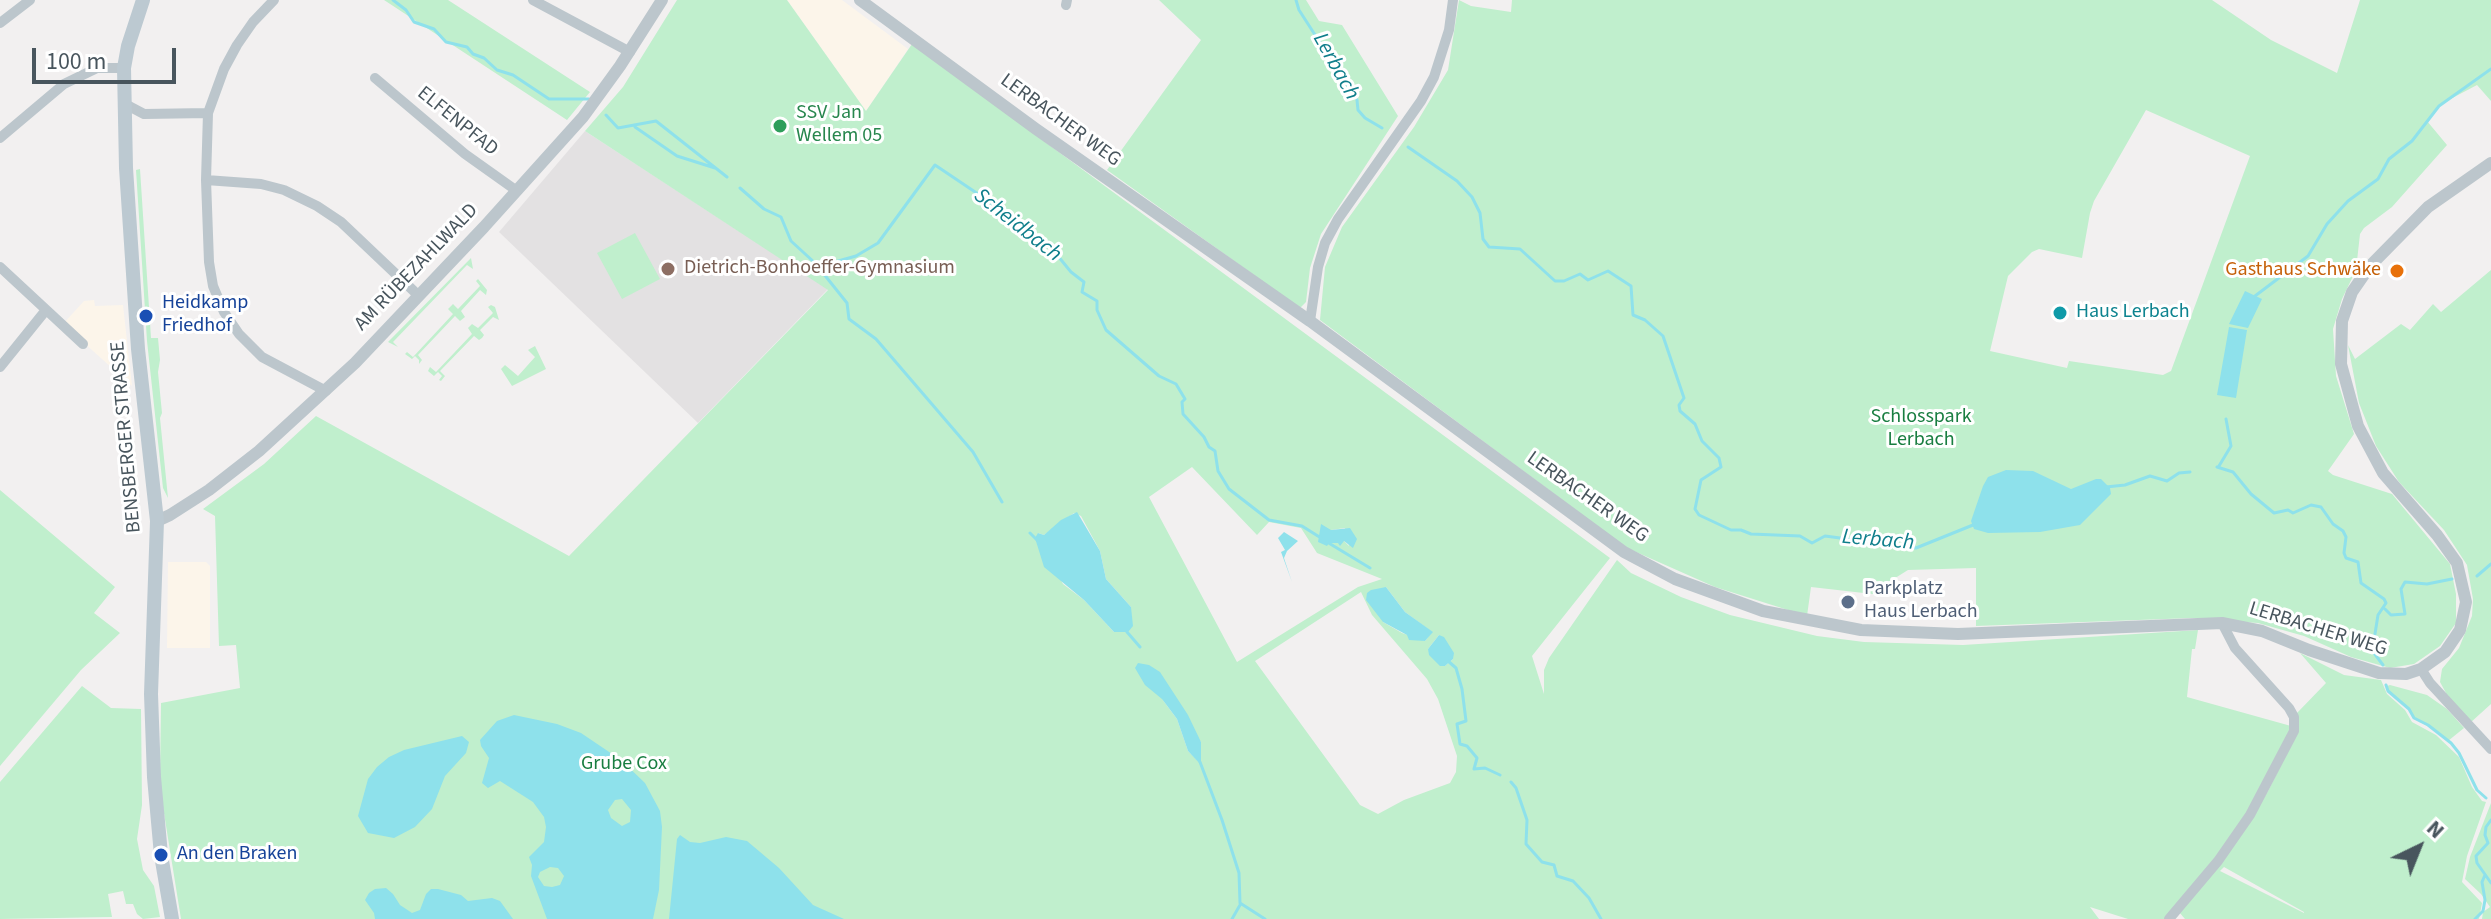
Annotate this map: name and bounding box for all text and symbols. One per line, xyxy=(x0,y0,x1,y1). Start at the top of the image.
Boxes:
water label: Lerbach xyxy=(1306,29,1364,105)
scale bar xyxy=(36,32,180,82)
text: 100 m xyxy=(46,44,106,79)
street label: LERBACHER WEG xyxy=(995,69,1125,173)
street label: ELFENPFAD xyxy=(412,82,502,162)
place label: SSV Jan Wellem 05 xyxy=(796,102,882,149)
marker: SSV Jan Wellem 05 xyxy=(771,117,789,135)
water label: Scheidbach xyxy=(968,183,1066,269)
street label: AM RÜBEZAHLWALD xyxy=(350,199,484,337)
place label: Dietrich-Bonhoeffer-Gymnasium xyxy=(684,257,955,281)
place label: Gasthaus Schwäke xyxy=(2225,259,2381,283)
marker: Dietrich-Bonhoeffer-Gymnasium xyxy=(659,260,677,278)
marker: Gasthaus Schwäke xyxy=(2388,262,2406,280)
place label: Heidkamp Friedhof xyxy=(162,292,248,339)
place label: Haus Lerbach xyxy=(2076,301,2190,325)
marker: Haus Lerbach xyxy=(2051,304,2069,322)
marker: Heidkamp Friedhof xyxy=(137,307,155,325)
street label: BENSBERGER STRASSE xyxy=(107,340,147,534)
park label: Schlosspark Lerbach xyxy=(1870,406,1972,453)
street label: LERBACHER WEG xyxy=(1522,447,1652,549)
water label: Lerbach xyxy=(1841,525,1915,557)
place label: Parkplatz Haus Lerbach xyxy=(1864,578,1978,625)
marker: Parkplatz Haus Lerbach xyxy=(1839,593,1857,611)
street label: LERBACHER WEG xyxy=(2246,598,2390,662)
park label: Grube Cox xyxy=(581,753,667,777)
north arrow xyxy=(2379,807,2459,887)
text: N xyxy=(2419,813,2452,846)
place label: An den Braken xyxy=(177,843,297,867)
marker: An den Braken xyxy=(152,846,170,864)

